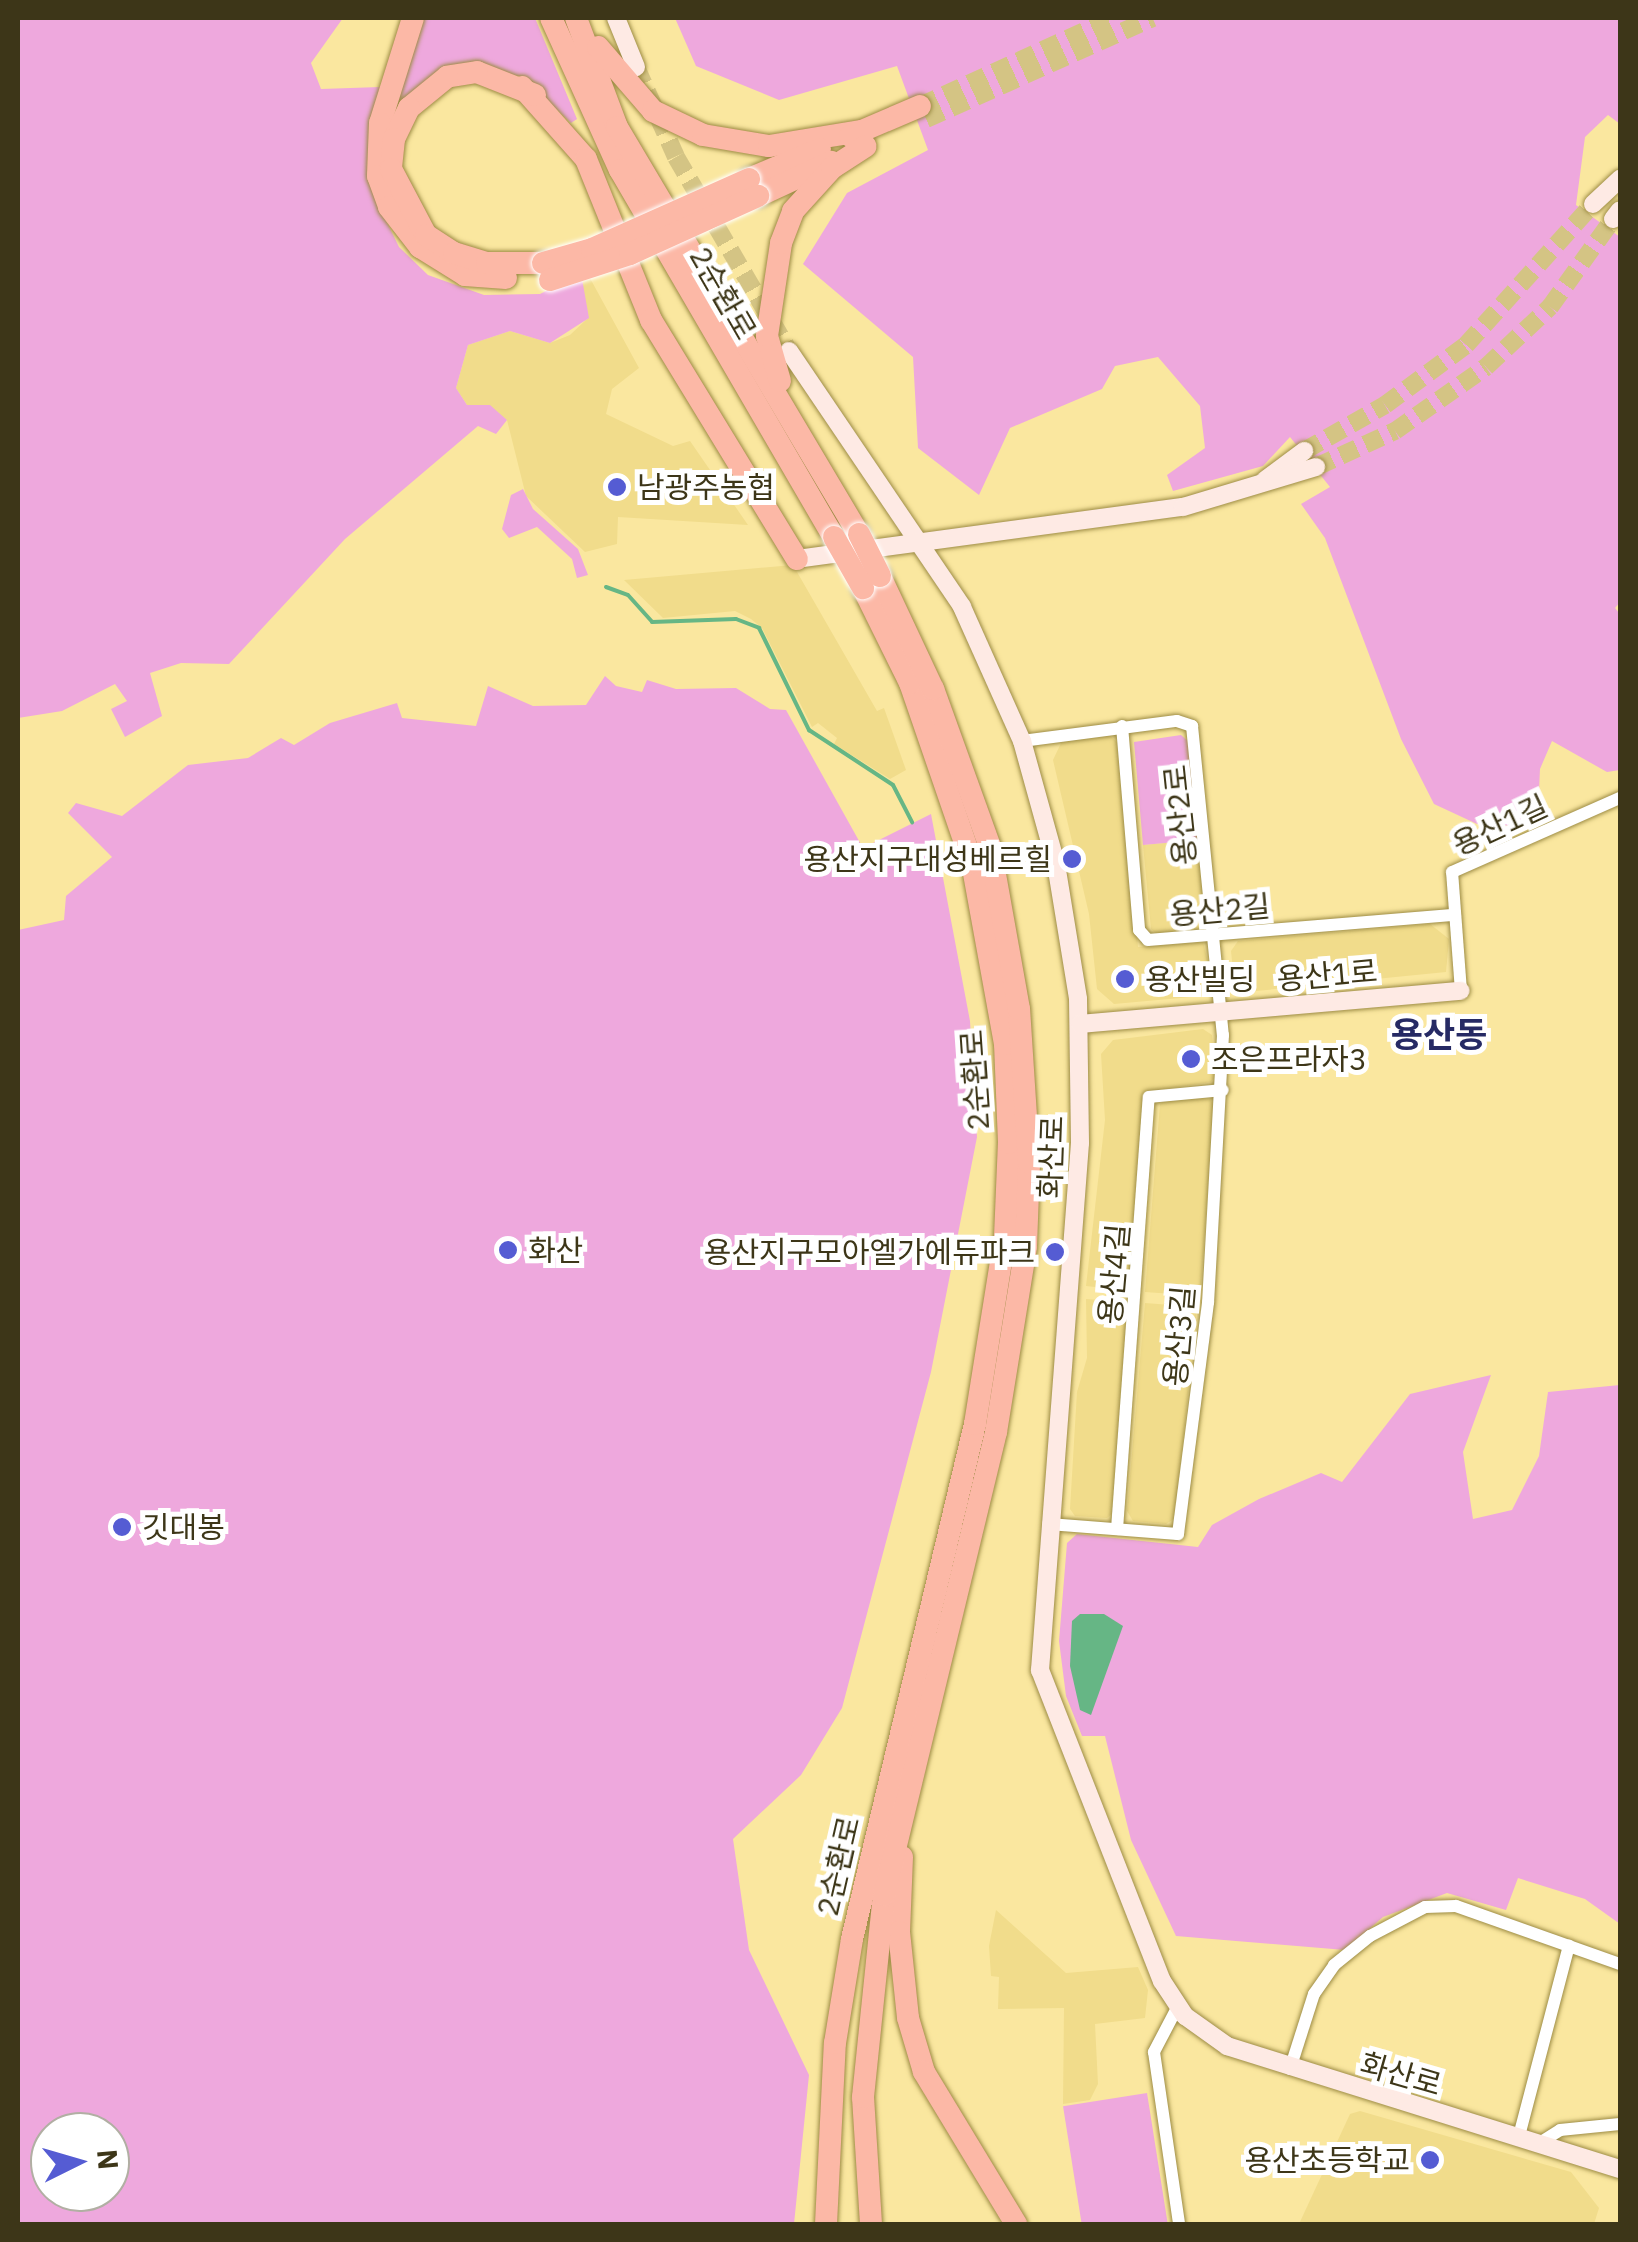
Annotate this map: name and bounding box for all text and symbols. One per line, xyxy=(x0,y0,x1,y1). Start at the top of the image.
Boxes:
street label: 2순환로 xyxy=(682,240,764,346)
place label: 남광주농협 xyxy=(637,469,775,505)
marker: 남광주농협 xyxy=(606,476,628,498)
street label: 용산2로 xyxy=(1157,763,1203,867)
street label: 용산1길 xyxy=(1447,787,1553,863)
place label: 용산지구대성베르힐 xyxy=(804,841,1052,877)
marker: 용산지구대성베르힐 xyxy=(1061,848,1083,870)
street label: 용산2길 xyxy=(1168,888,1272,932)
street label: 용산1로 xyxy=(1275,953,1379,997)
place label: 용산빌딩 xyxy=(1145,961,1255,997)
marker: 용산빌딩 xyxy=(1114,968,1136,990)
district label: 용산동 xyxy=(1391,1013,1487,1055)
street label: 2순환로 xyxy=(954,1028,996,1132)
place label: 조은프라자3 xyxy=(1211,1041,1367,1077)
marker: 조은프라자3 xyxy=(1180,1048,1202,1070)
street label: 화산로 xyxy=(1032,1115,1070,1199)
street label: 용산4길 xyxy=(1092,1222,1136,1326)
place label: 화산 xyxy=(528,1232,583,1268)
place label: 용산지구모아엘가에듀파크 xyxy=(704,1234,1035,1270)
marker: 화산 xyxy=(497,1239,519,1261)
marker: 용산지구모아엘가에듀파크 xyxy=(1044,1241,1066,1263)
street label: 용산3길 xyxy=(1157,1284,1201,1388)
place label: 깃대봉 xyxy=(142,1509,225,1545)
marker: 깃대봉 xyxy=(111,1516,133,1538)
street label: 2순환로 xyxy=(809,1813,867,1919)
street label: 화산로 xyxy=(1356,2045,1446,2103)
north arrow xyxy=(30,2112,130,2212)
place label: 용산초등학교 xyxy=(1244,2142,1410,2178)
text: N xyxy=(89,2148,128,2171)
marker: 용산초등학교 xyxy=(1419,2149,1441,2171)

